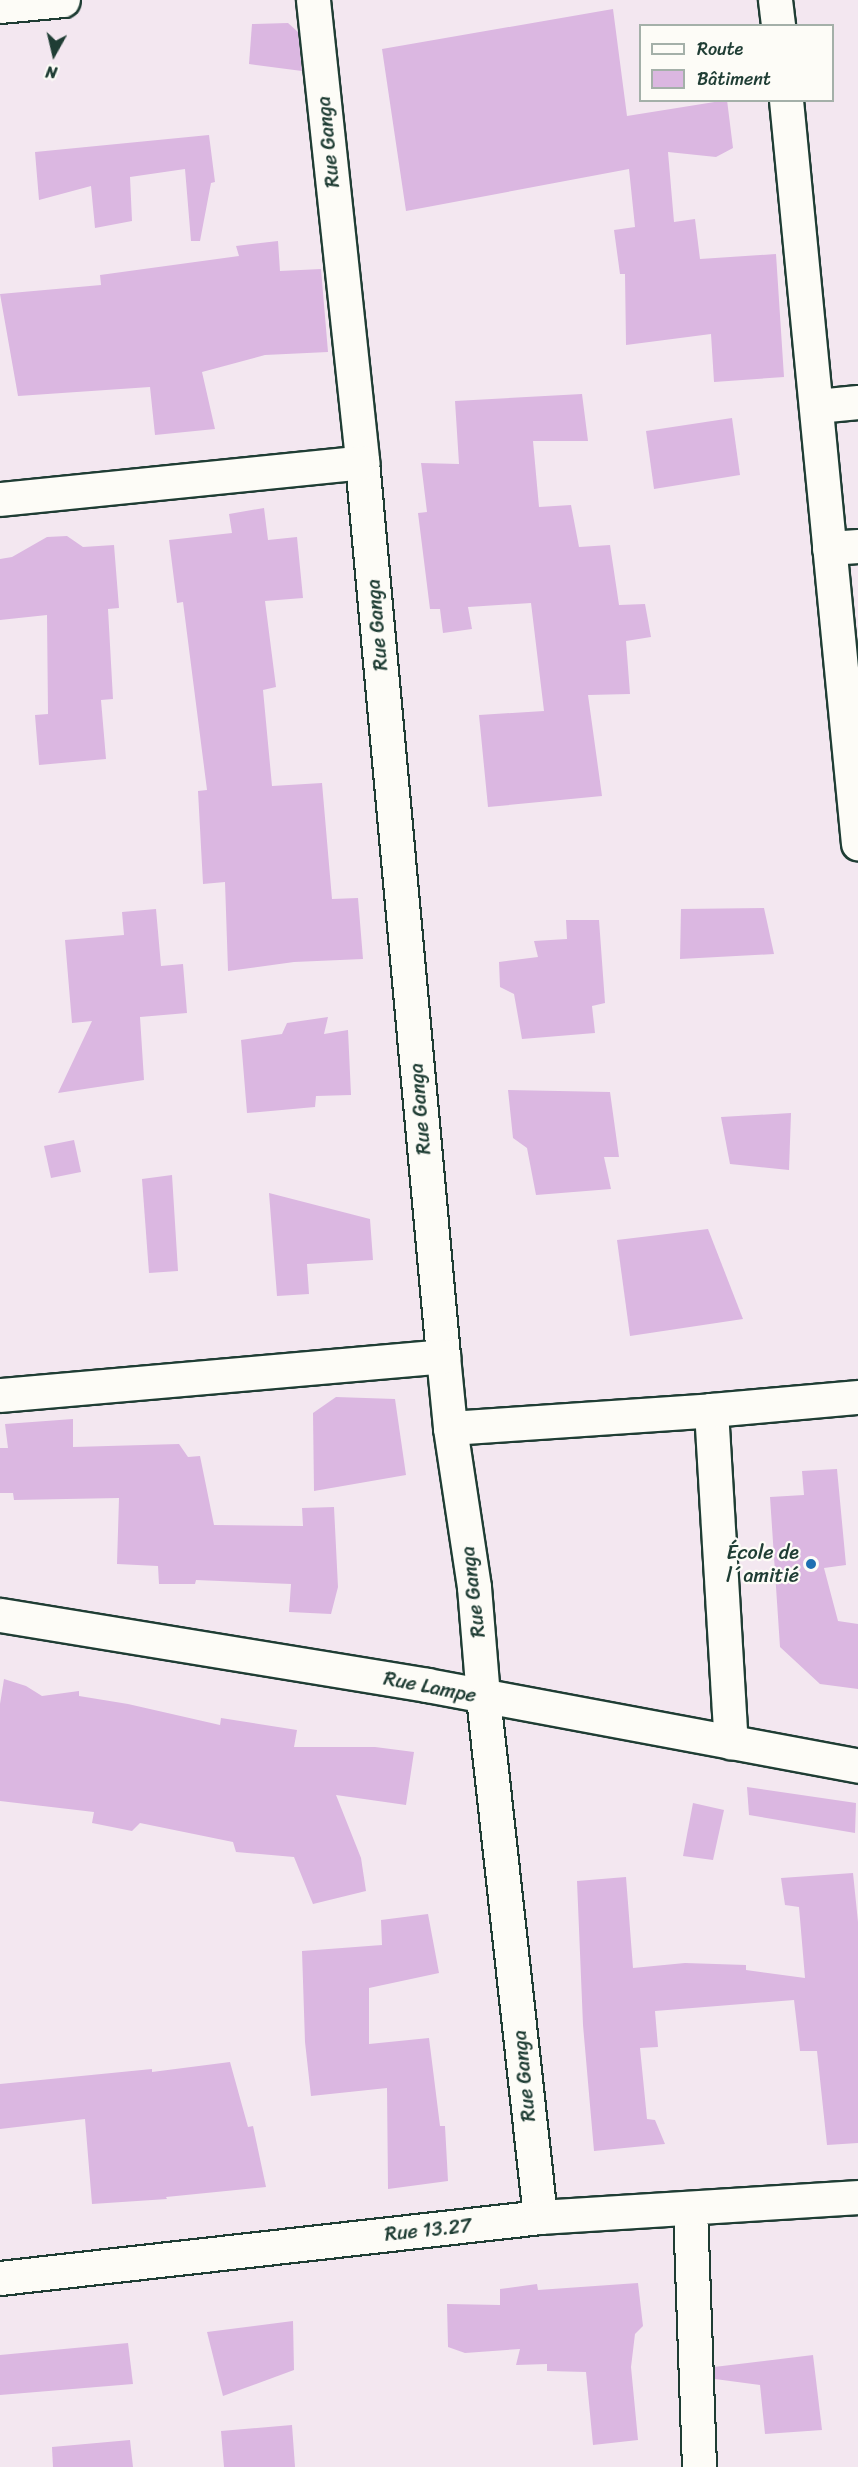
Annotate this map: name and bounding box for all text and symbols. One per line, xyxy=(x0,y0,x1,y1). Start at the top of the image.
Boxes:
north arrow xyxy=(24,24,84,84)
legend xyxy=(639,24,834,102)
text: Route xyxy=(697,33,743,65)
text: N xyxy=(44,57,59,87)
text: Bâtiment xyxy=(697,63,771,95)
street label: Rue Ganga xyxy=(311,95,345,189)
street label: Rue Ganga xyxy=(361,578,393,672)
street label: Rue Ganga xyxy=(404,1062,436,1156)
place label: École de l´amitié xyxy=(726,1540,799,1587)
street label: Rue Ganga xyxy=(455,1545,491,1639)
marker: École de l´amitié xyxy=(804,1557,818,1571)
street label: Rue Lampe xyxy=(382,1666,478,1708)
street label: Rue Ganga xyxy=(507,2029,541,2123)
street label: Rue 13.27 xyxy=(384,2214,472,2246)

